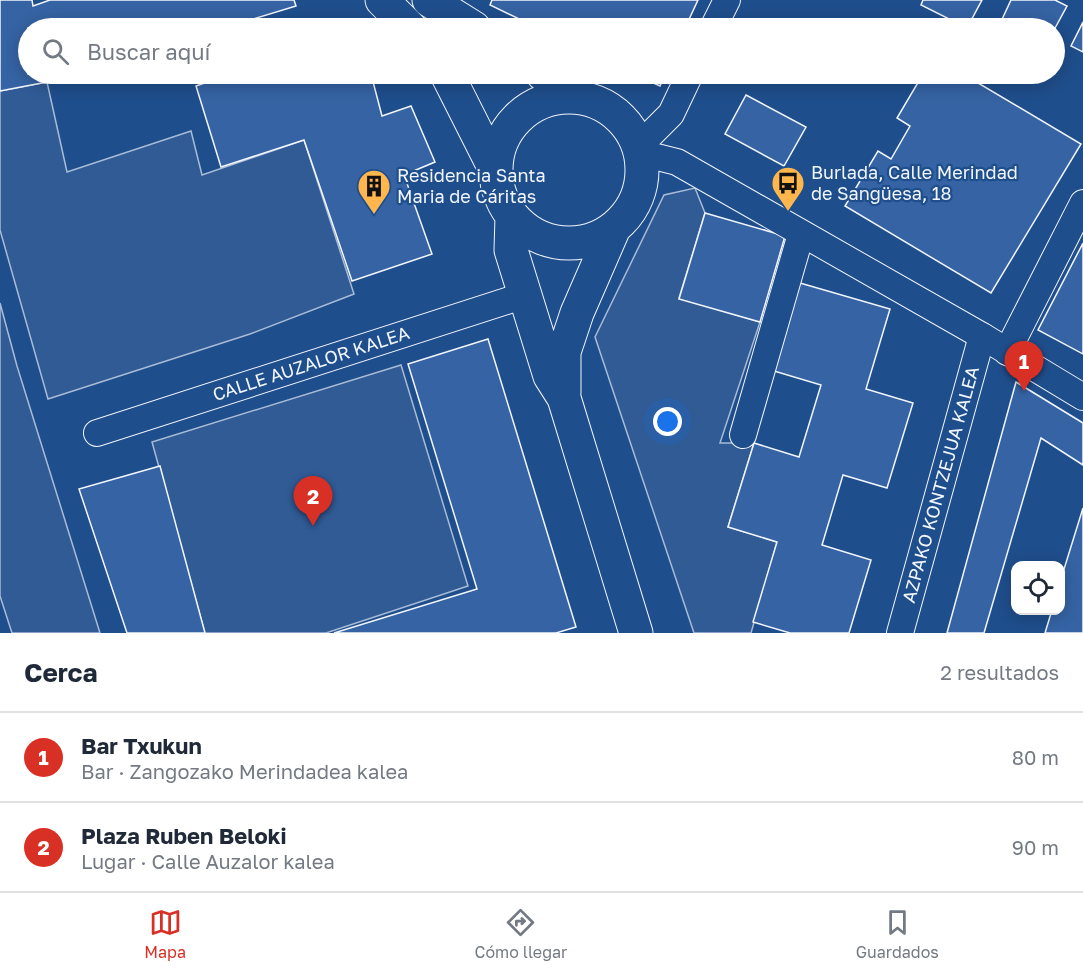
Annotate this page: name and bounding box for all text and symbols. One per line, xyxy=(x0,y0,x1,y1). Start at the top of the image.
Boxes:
search box xyxy=(18,18,1065,84)
icon: search xyxy=(39,35,72,68)
text: Buscar aquí xyxy=(87,38,210,65)
place label: Burlada, Calle Merindad de Sangüesa, 18 xyxy=(811,161,1018,204)
place label: Residencia Santa Maria de Cáritas xyxy=(397,164,546,207)
bus stop icon: Burlada, Calle Merindad de Sangüesa, 18 xyxy=(770,165,806,212)
building icon: Residencia Santa Maria de Cáritas xyxy=(356,168,392,215)
street label: CALLE AUZALOR KALEA xyxy=(210,321,412,405)
pin: 1 xyxy=(1004,342,1044,391)
street label: AZPAKO KONTZEJUA KALEA xyxy=(897,363,983,605)
your location xyxy=(653,407,682,436)
pin: 2 xyxy=(294,476,332,526)
map controls xyxy=(1011,561,1065,615)
button: locate xyxy=(1011,561,1065,615)
text: Cerca xyxy=(24,657,98,688)
text: 2 resultados xyxy=(940,660,1059,684)
text: Bar Txukun xyxy=(81,732,202,759)
text: 1 xyxy=(38,745,49,769)
text: 80 m xyxy=(1012,745,1059,769)
text: Bar · Zangozako Merindadea kalea xyxy=(81,759,408,783)
text: Plaza Ruben Beloki xyxy=(81,822,286,849)
text: 2 xyxy=(37,835,50,859)
text: 90 m xyxy=(1012,835,1059,859)
text: Lugar · Calle Auzalor kalea xyxy=(81,849,335,873)
tab: Mapa xyxy=(144,906,186,962)
tab: Cómo llegar xyxy=(475,906,567,962)
tab: Guardados xyxy=(856,906,939,962)

